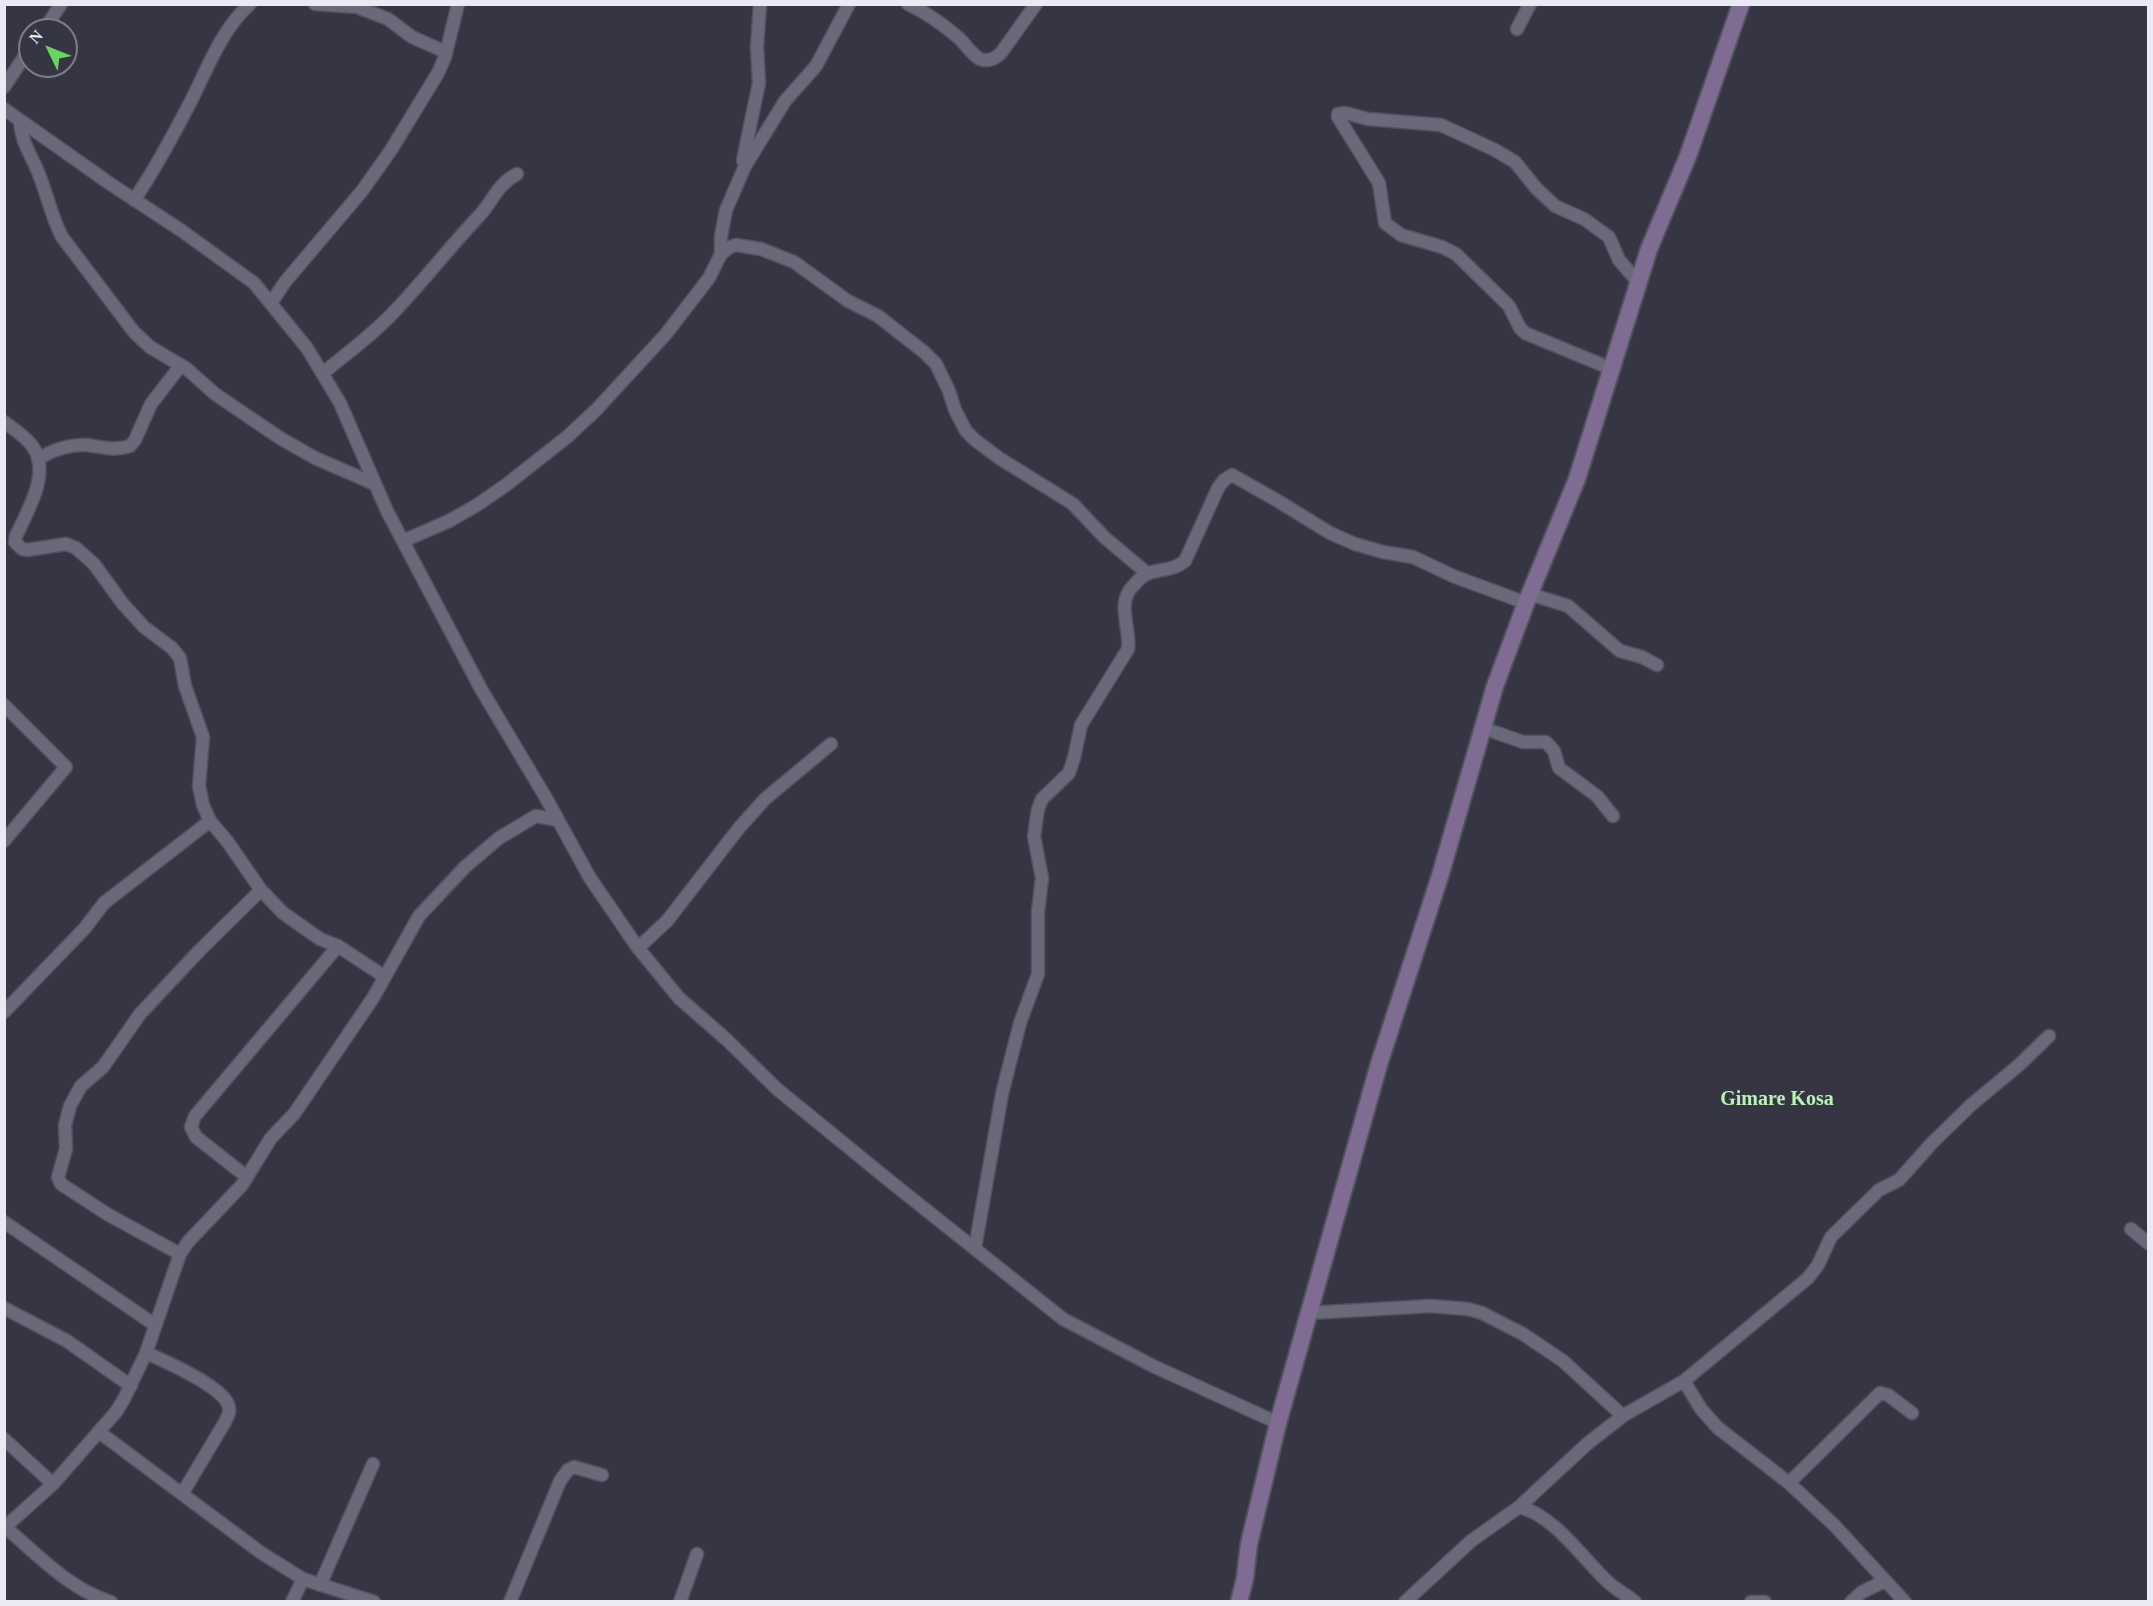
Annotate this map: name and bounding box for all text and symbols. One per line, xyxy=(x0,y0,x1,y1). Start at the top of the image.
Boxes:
north arrow xyxy=(18,18,78,78)
text: N xyxy=(26,27,46,47)
district label: Gimare Kosa xyxy=(1720,1088,1834,1112)

